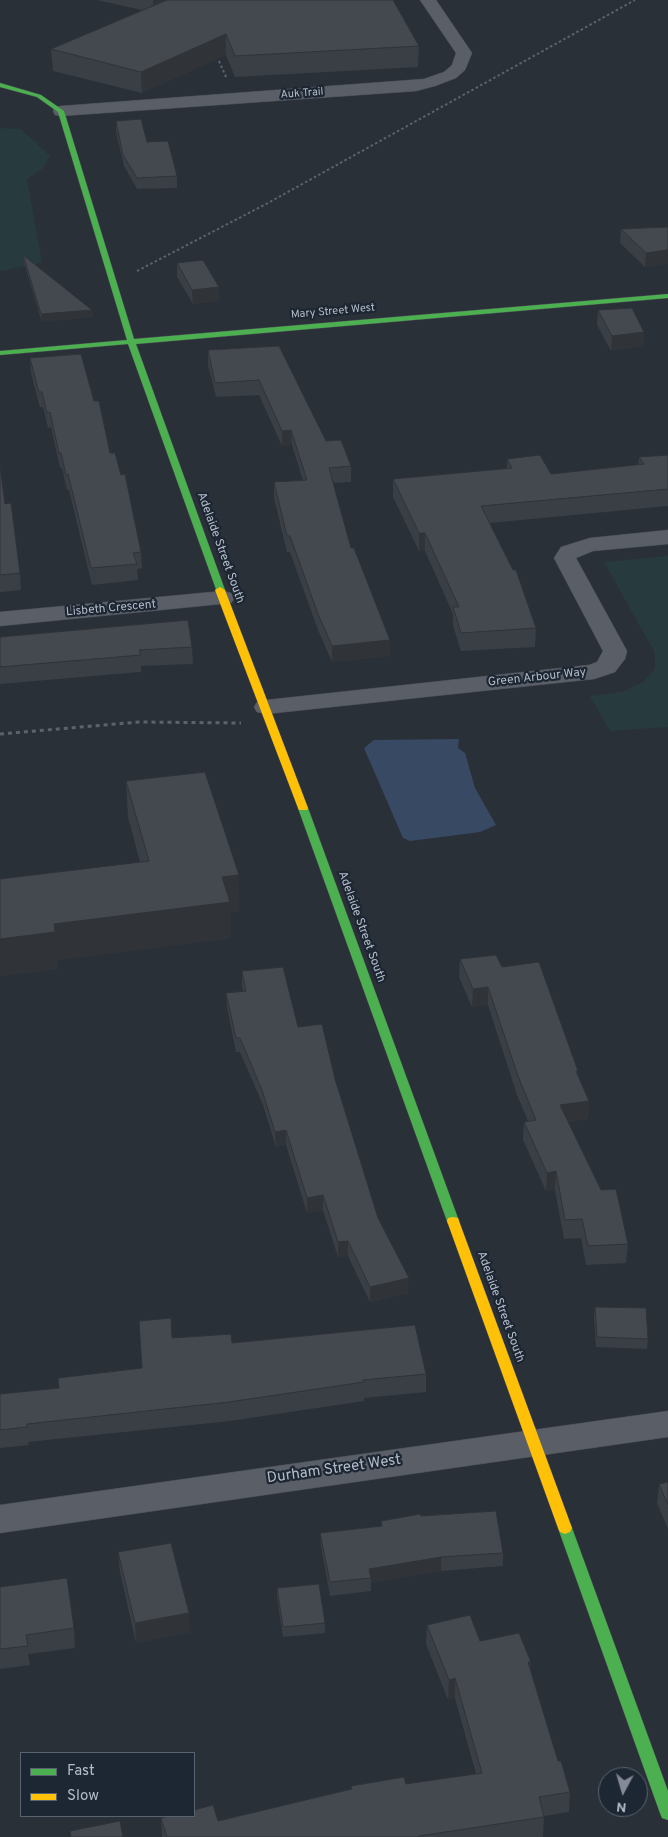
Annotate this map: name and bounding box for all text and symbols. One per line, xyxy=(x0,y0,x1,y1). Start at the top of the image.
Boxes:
street label: Auk Trail xyxy=(280,86,324,102)
street label: Mary Street West xyxy=(291,302,375,322)
street label: Adelaide Street South xyxy=(193,491,247,605)
street label: Lisbeth Crescent xyxy=(65,598,157,620)
street label: Green Arbour Way xyxy=(487,666,587,690)
street label: Adelaide Street South xyxy=(334,870,388,984)
street label: Adelaide Street South xyxy=(473,1250,527,1364)
street label: Durham Street West xyxy=(266,1452,402,1488)
legend xyxy=(20,1752,195,1817)
text: Fast xyxy=(67,1762,95,1781)
north arrow xyxy=(598,1767,648,1817)
text: Slow xyxy=(67,1787,99,1806)
text: N xyxy=(616,1797,627,1815)

